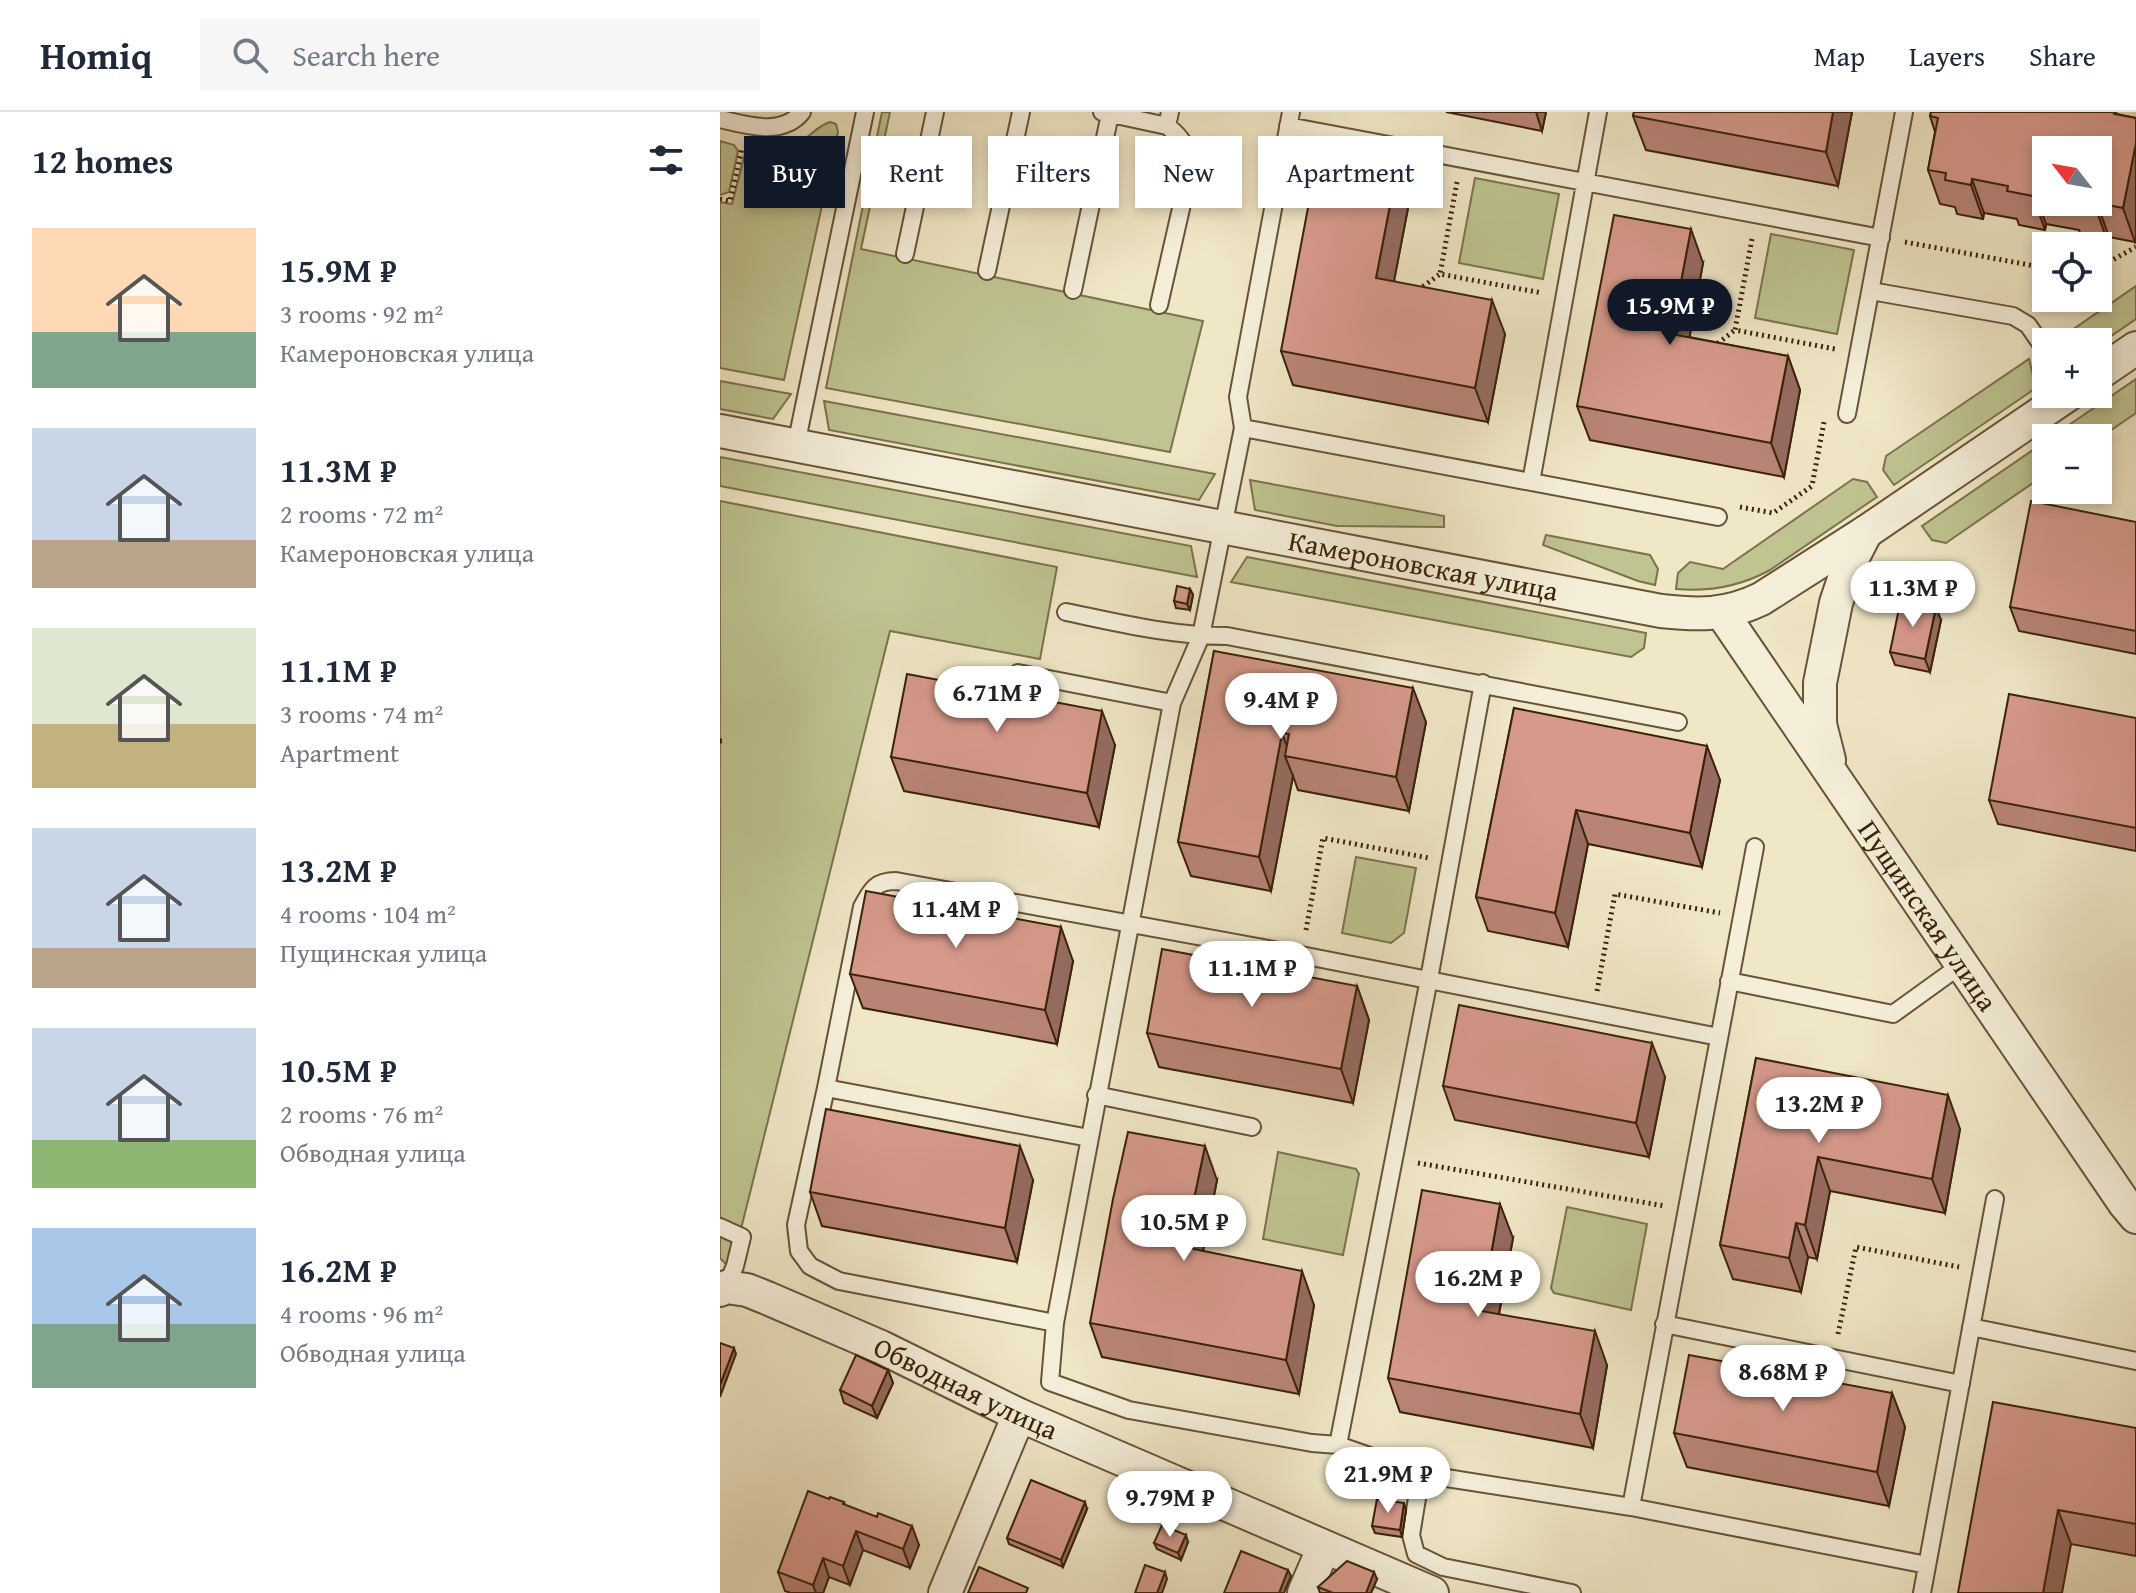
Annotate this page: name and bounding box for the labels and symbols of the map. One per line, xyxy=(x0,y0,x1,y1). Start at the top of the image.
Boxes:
north arrow xyxy=(2032,136,2112,216)
pin: 15.9M ₽ xyxy=(1596,279,1744,347)
street label: Камероновская улица xyxy=(1285,519,1562,611)
pin: 11.3M ₽ xyxy=(1839,561,1987,629)
pin: 6.71M ₽ xyxy=(923,666,1071,734)
pin: 9.4M ₽ xyxy=(1216,673,1346,741)
street label: Пущинская улица xyxy=(1849,811,2009,1019)
pin: 11.4M ₽ xyxy=(882,882,1030,950)
pin: 11.1M ₽ xyxy=(1178,941,1326,1009)
pin: 13.2M ₽ xyxy=(1745,1077,1893,1145)
pin: 10.5M ₽ xyxy=(1110,1195,1258,1263)
pin: 16.2M ₽ xyxy=(1404,1251,1552,1319)
street label: Обводная улица xyxy=(867,1326,1065,1450)
pin: 8.68M ₽ xyxy=(1709,1345,1857,1413)
pin: 21.9M ₽ xyxy=(1314,1447,1462,1515)
pin: 9.79M ₽ xyxy=(1096,1471,1244,1539)

